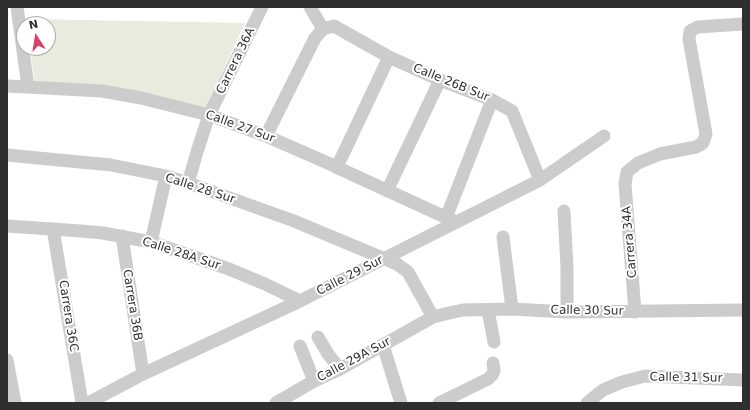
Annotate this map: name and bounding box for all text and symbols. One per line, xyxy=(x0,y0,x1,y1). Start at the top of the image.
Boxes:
north arrow xyxy=(16,16,56,56)
text: N xyxy=(28,17,39,32)
street label: Carrera 36A xyxy=(214,25,258,97)
street label: Calle 26B Sur xyxy=(411,61,491,105)
street label: Calle 27 Sur xyxy=(203,108,277,146)
street label: Calle 28 Sur xyxy=(163,171,237,207)
street label: Carrera 34A xyxy=(620,205,640,279)
street label: Calle 28A Sur xyxy=(140,235,222,273)
street label: Calle 29 Sur xyxy=(314,253,386,299)
street label: Carrera 36B xyxy=(119,268,145,342)
street label: Carrera 36C xyxy=(55,279,81,353)
street label: Calle 30 Sur xyxy=(550,303,624,319)
street label: Calle 29A Sur xyxy=(315,335,393,385)
street label: Calle 31 Sur xyxy=(649,370,723,386)

